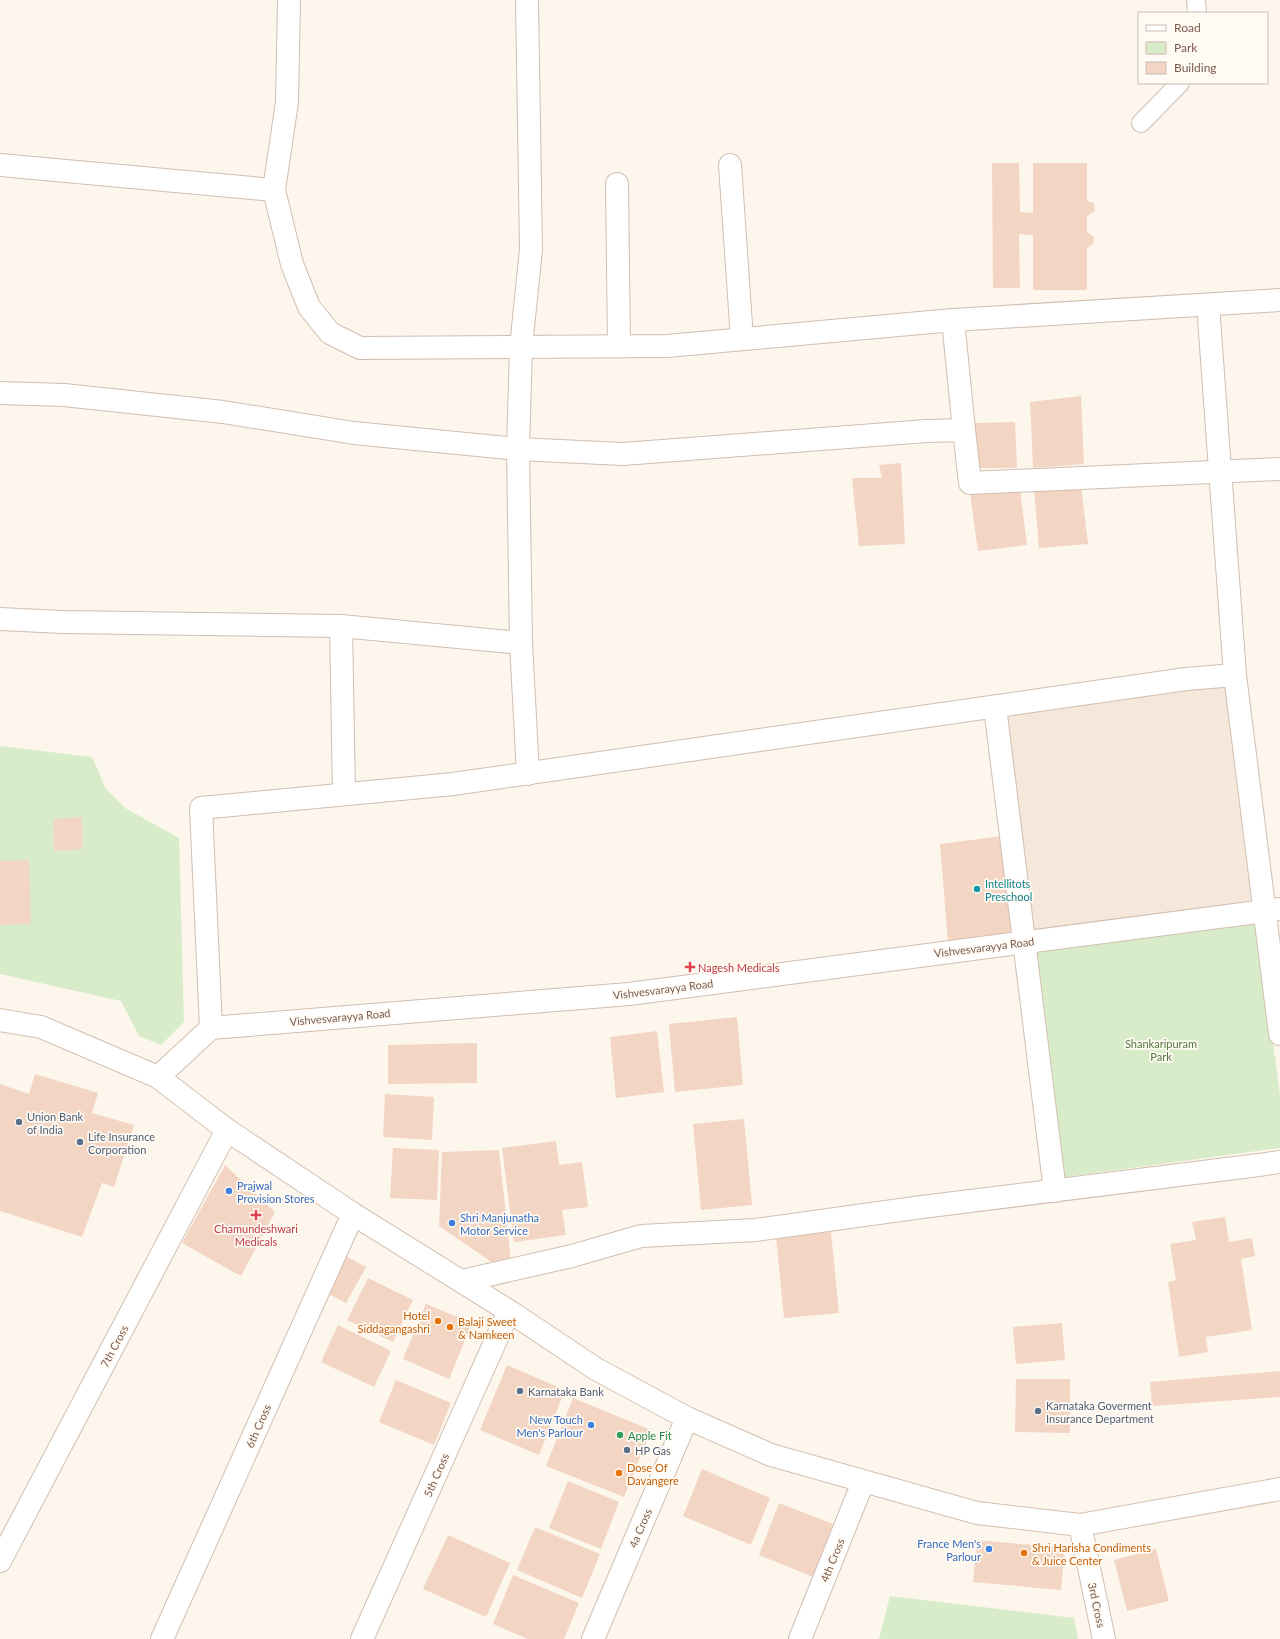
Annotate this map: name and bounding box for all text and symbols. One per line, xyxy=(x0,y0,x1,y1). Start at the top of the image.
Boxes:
legend xyxy=(1138,12,1268,84)
text: Road xyxy=(1174,20,1201,35)
text: Park xyxy=(1174,40,1198,55)
text: Building xyxy=(1174,60,1217,75)
place label: Intellitots Preschool xyxy=(985,877,1032,903)
marker: Intellitots Preschool xyxy=(972,884,982,894)
street label: Vishvesvarayya Road xyxy=(933,934,1035,960)
place label: Nagesh Medicals xyxy=(698,961,780,974)
marker: Nagesh Medicals xyxy=(685,962,695,972)
street label: Vishvesvarayya Road xyxy=(612,976,714,1002)
street label: Vishvesvarayya Road xyxy=(289,1006,391,1028)
park label: Shankaripuram Park xyxy=(1125,1037,1197,1063)
place label: Union Bank of India xyxy=(27,1110,84,1136)
marker: Union Bank of India xyxy=(14,1117,24,1127)
place label: Life Insurance Corporation xyxy=(88,1130,155,1156)
marker: Life Insurance Corporation xyxy=(75,1137,85,1147)
place label: Prajwal Provision Stores xyxy=(237,1179,315,1205)
marker: Prajwal Provision Stores xyxy=(224,1186,234,1196)
marker: Chamundeshwari Medicals xyxy=(251,1210,261,1220)
place label: Shri Manjunatha Motor Service xyxy=(460,1211,539,1237)
marker: Shri Manjunatha Motor Service xyxy=(447,1218,457,1228)
place label: Chamundeshwari Medicals xyxy=(214,1222,298,1248)
place label: Hotel Siddagangashri xyxy=(358,1309,430,1335)
place label: Balaji Sweet & Namkeen xyxy=(458,1315,517,1341)
marker: Hotel Siddagangashri xyxy=(433,1316,443,1326)
street label: 7th Cross xyxy=(97,1322,131,1369)
marker: Balaji Sweet & Namkeen xyxy=(445,1322,455,1332)
place label: Karnataka Bank xyxy=(528,1385,604,1398)
marker: Karnataka Bank xyxy=(515,1386,525,1396)
place label: Karnataka Goverment Insurance Department xyxy=(1046,1399,1154,1425)
street label: 6th Cross xyxy=(243,1402,273,1450)
marker: Karnataka Goverment Insurance Department xyxy=(1033,1406,1043,1416)
place label: New Touch Men's Parlour xyxy=(517,1413,583,1439)
marker: New Touch Men's Parlour xyxy=(586,1420,596,1430)
place label: Apple Fit xyxy=(628,1429,672,1442)
marker: Apple Fit xyxy=(615,1430,625,1440)
place label: HP Gas xyxy=(635,1444,671,1457)
marker: HP Gas xyxy=(622,1445,632,1455)
street label: 5th Cross xyxy=(421,1451,451,1499)
place label: Dose Of Davangere xyxy=(627,1461,679,1487)
marker: Dose Of Davangere xyxy=(614,1468,624,1478)
street label: 4a Cross xyxy=(626,1506,654,1550)
street label: 4th Cross xyxy=(817,1536,847,1584)
place label: France Men's Parlour xyxy=(917,1537,981,1563)
place label: Shri Harisha Condiments & Juice Center xyxy=(1032,1541,1151,1567)
marker: France Men's Parlour xyxy=(984,1544,994,1554)
marker: Shri Harisha Condiments & Juice Center xyxy=(1019,1548,1029,1558)
street label: 3rd Cross xyxy=(1086,1581,1108,1629)

